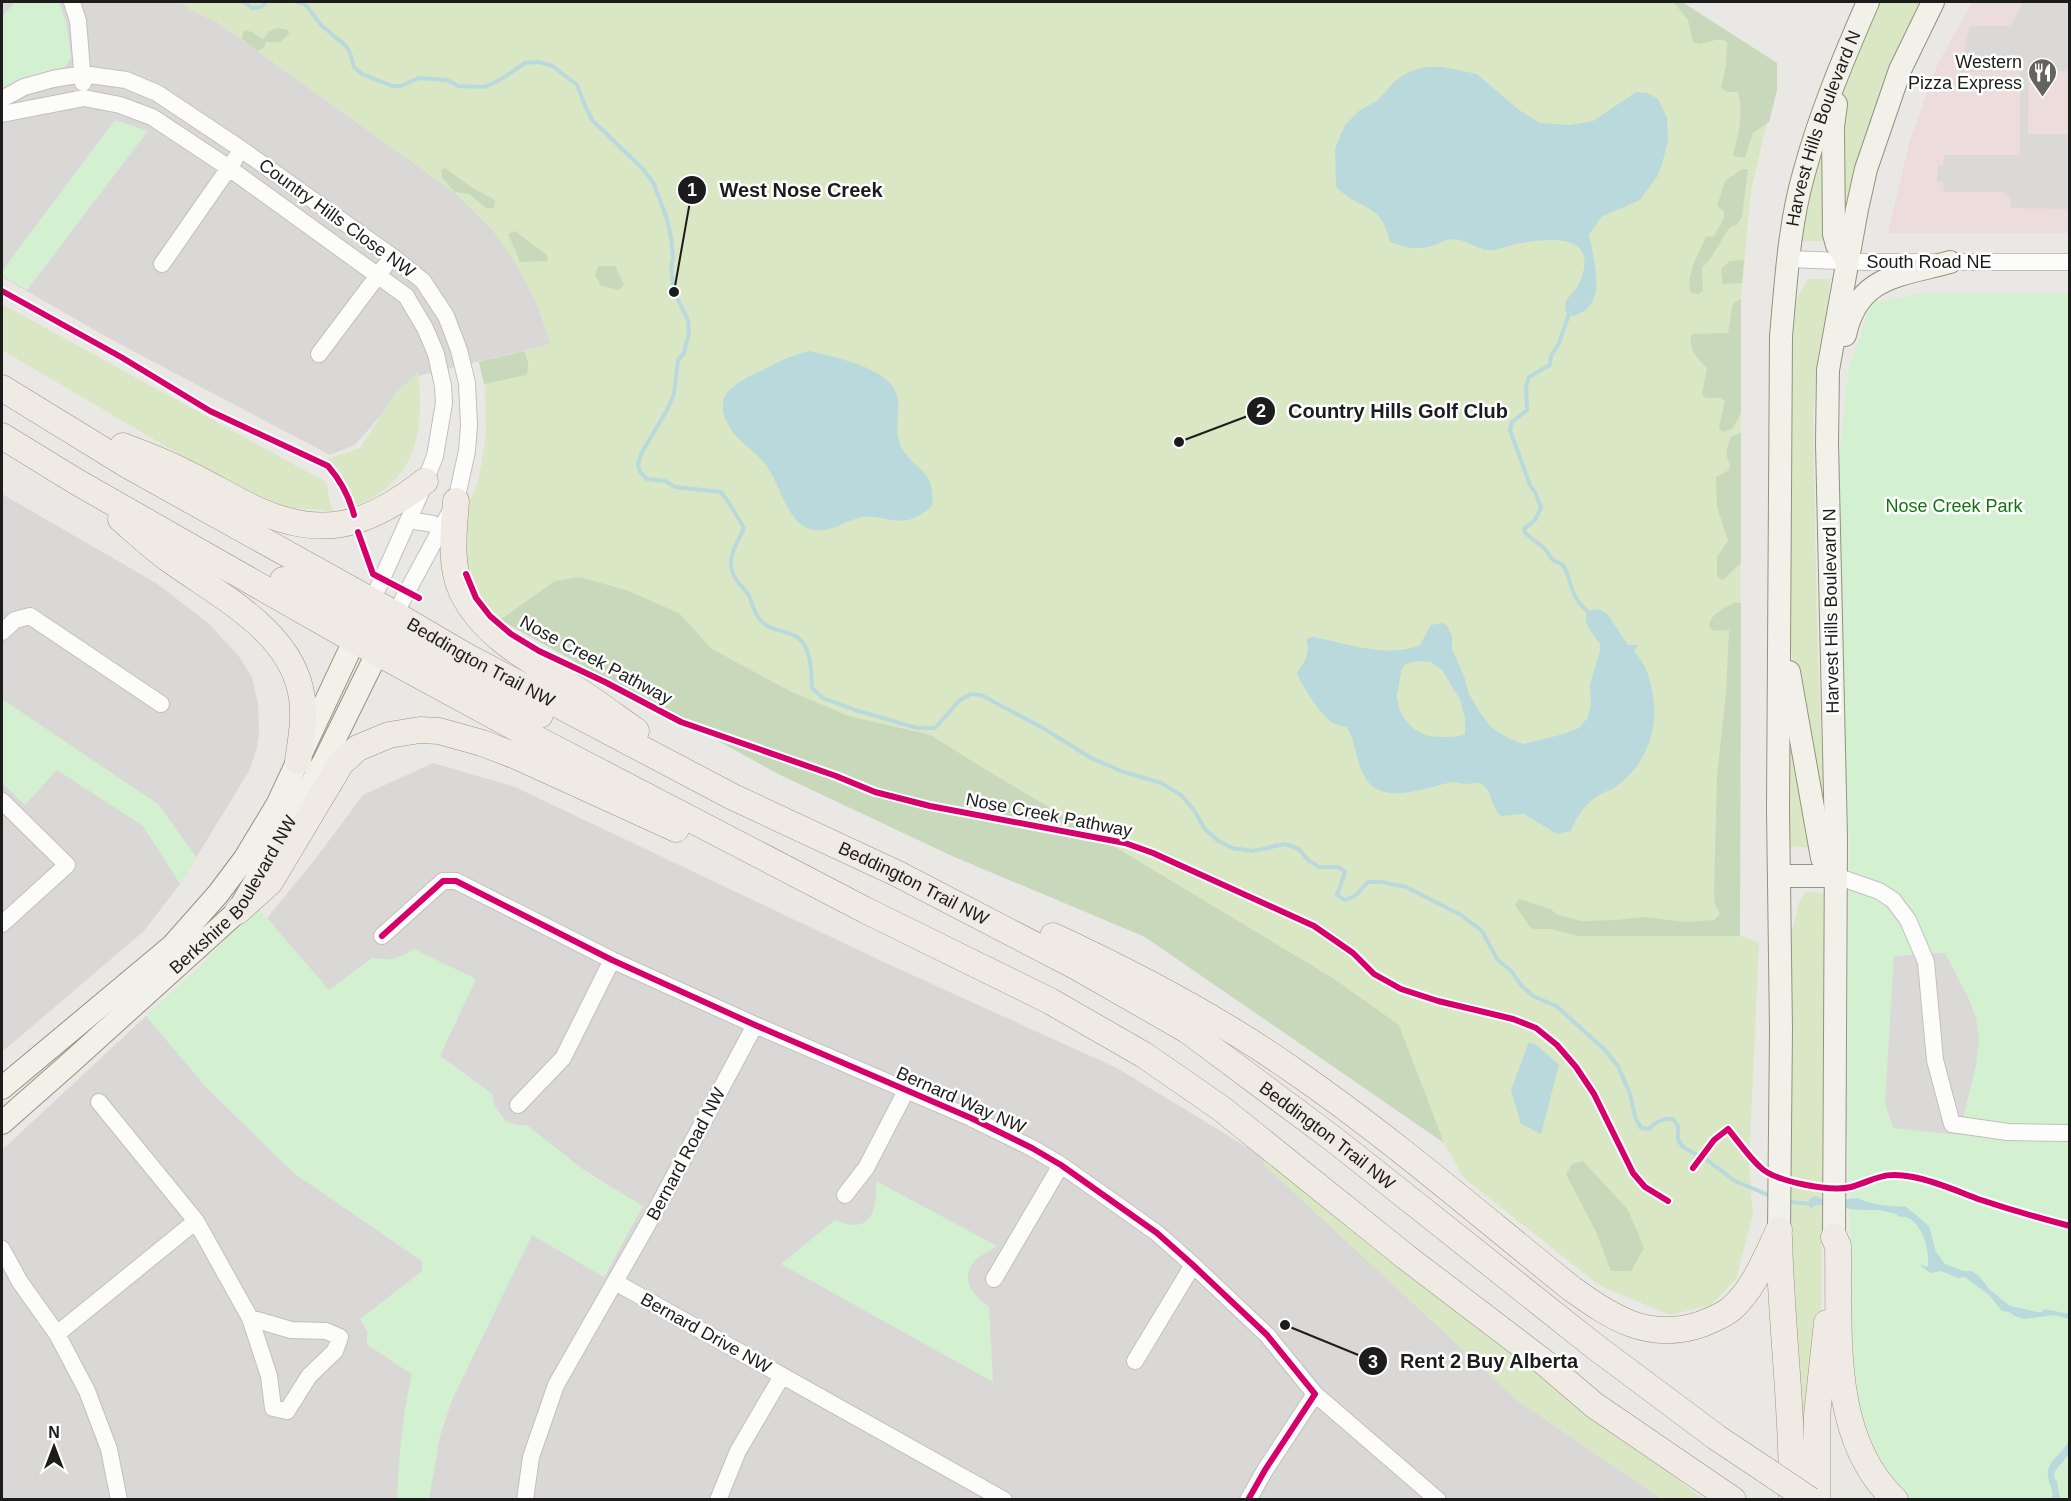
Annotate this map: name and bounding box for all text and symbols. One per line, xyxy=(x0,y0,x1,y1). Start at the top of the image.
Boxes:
street label: Harvest Hills Boulevard N xyxy=(1783,28,1864,228)
place label: Western Pizza Express xyxy=(1908,52,2022,93)
restaurant icon: Western Pizza Express xyxy=(2027,56,2059,98)
street label: Country Hills Close NW xyxy=(255,155,419,281)
callout: West Nose Creek xyxy=(677,171,894,209)
text: West Nose Creek xyxy=(719,179,883,201)
text: 1 xyxy=(687,180,697,200)
street label: South Road NE xyxy=(1866,252,1992,272)
callout: Country Hills Golf Club xyxy=(1246,392,1520,430)
text: Country Hills Golf Club xyxy=(1288,400,1508,422)
text: 2 xyxy=(1256,401,1266,421)
park label: Nose Creek Park xyxy=(1885,496,2024,516)
street label: Harvest Hills Boulevard N xyxy=(1819,508,1843,714)
street label: Nose Creek Pathway xyxy=(517,611,675,709)
street label: Beddington Trail NW xyxy=(403,614,558,711)
street label: Nose Creek Pathway xyxy=(964,789,1134,841)
street label: Berkshire Boulevard NW xyxy=(165,812,301,978)
street label: Beddington Trail NW xyxy=(835,838,992,929)
street label: Bernard Way NW xyxy=(893,1063,1029,1137)
street label: Beddington Trail NW xyxy=(1256,1078,1399,1194)
street label: Bernard Road NW xyxy=(643,1084,729,1224)
street label: Bernard Drive NW xyxy=(637,1289,775,1377)
callout: Rent 2 Buy Alberta xyxy=(1358,1342,1591,1380)
text: Rent 2 Buy Alberta xyxy=(1400,1350,1579,1372)
text: 3 xyxy=(1368,1352,1378,1372)
north arrow xyxy=(24,1417,84,1477)
text: N xyxy=(48,1424,60,1441)

